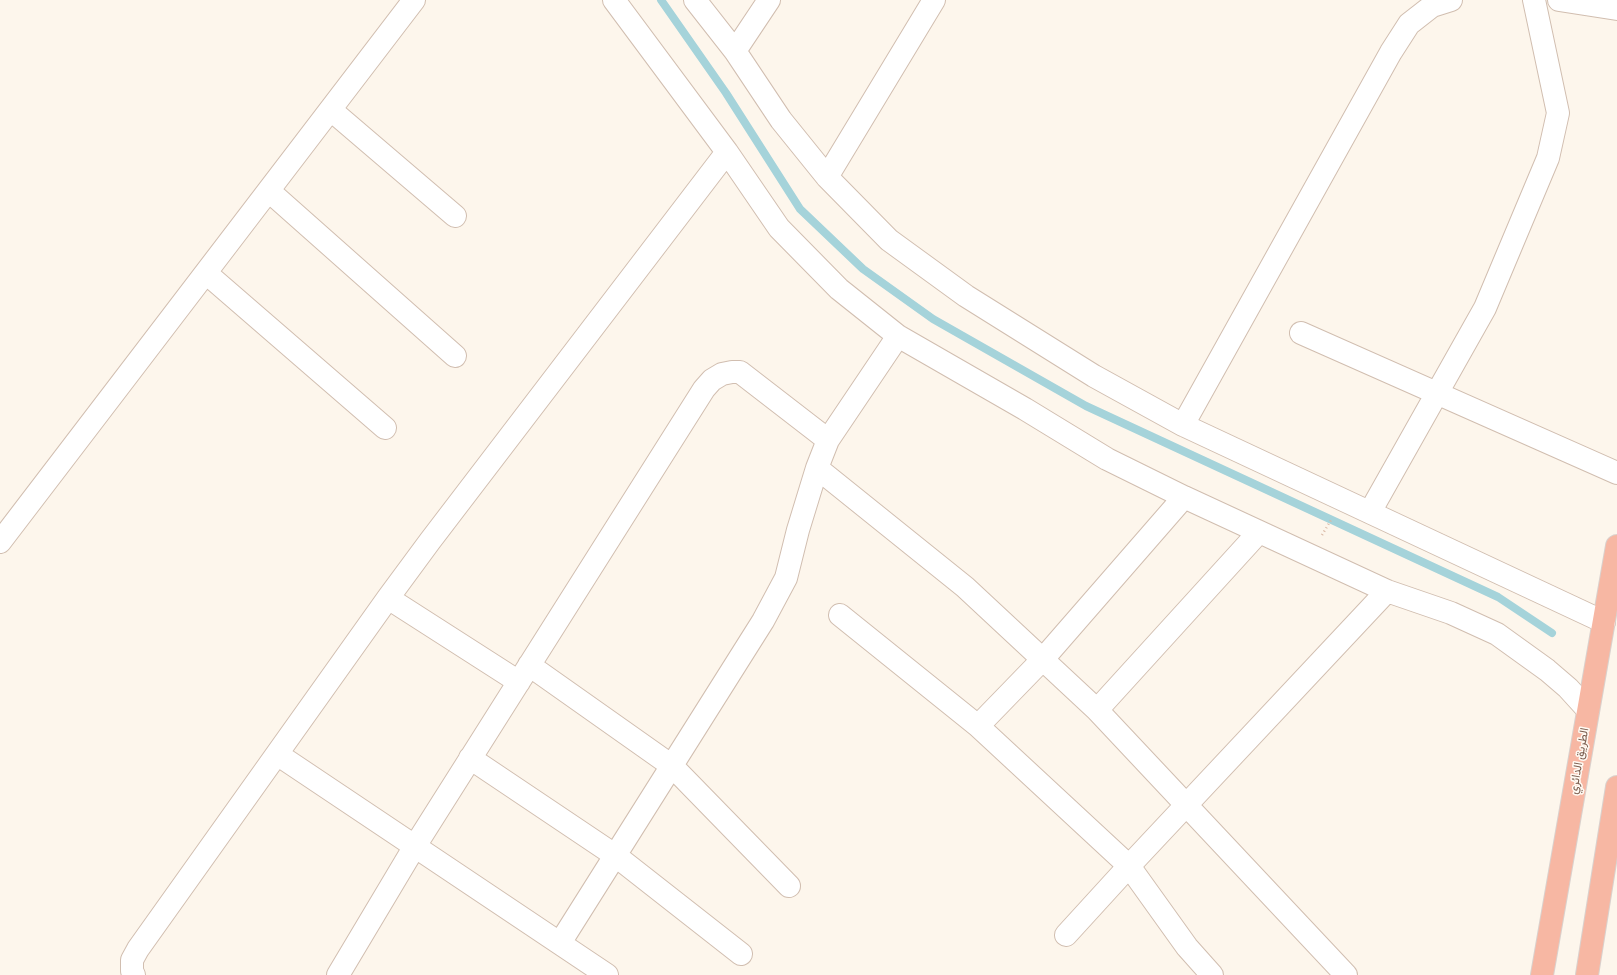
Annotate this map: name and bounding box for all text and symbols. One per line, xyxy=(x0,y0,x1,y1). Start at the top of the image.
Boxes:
street label: الطريق الدائري xyxy=(1566,727,1592,795)

